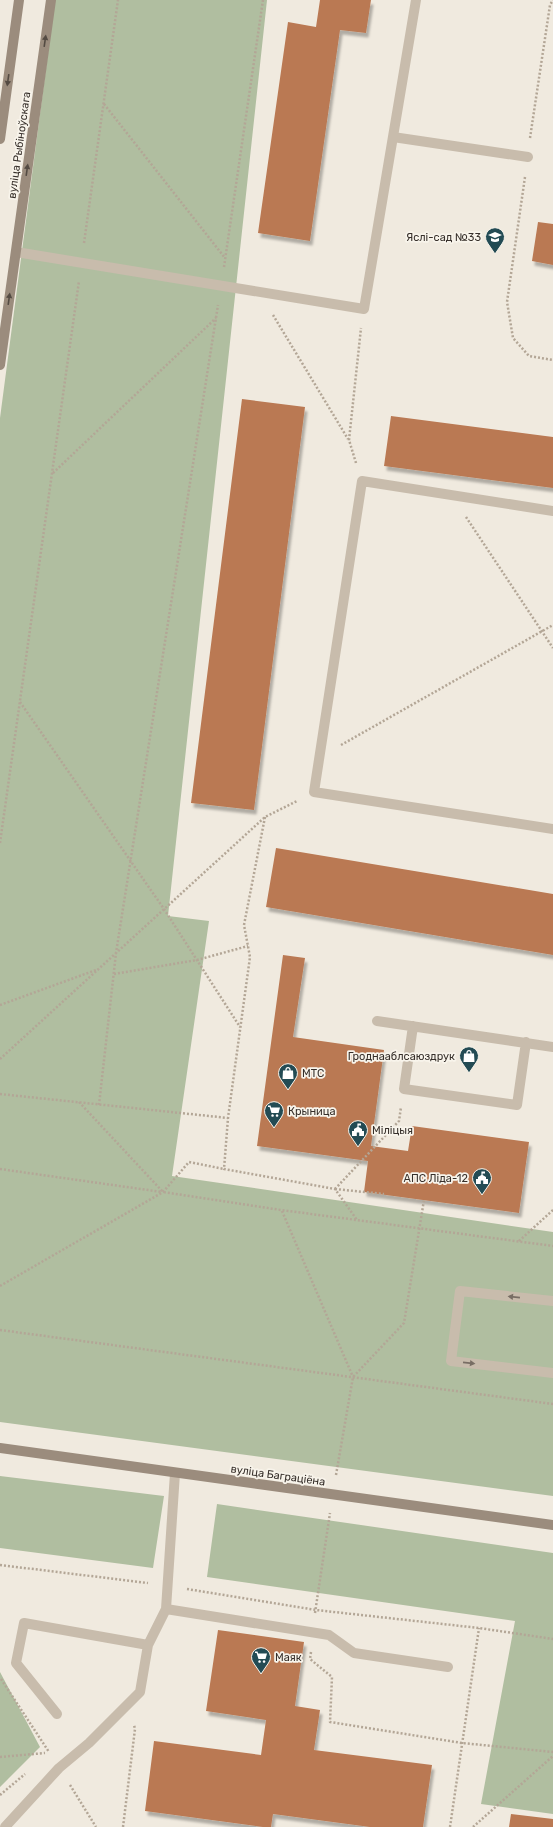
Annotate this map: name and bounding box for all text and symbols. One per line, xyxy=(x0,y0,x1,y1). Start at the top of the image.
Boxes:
one-way arrow xyxy=(42,35,48,47)
one-way arrow xyxy=(5,74,11,86)
street label: вуліца Рыбіноўскага xyxy=(6,91,33,199)
one-way arrow xyxy=(24,164,30,176)
school or university icon: Яслі-сад №33 xyxy=(484,226,506,254)
place label: Яслі-сад №33 xyxy=(406,231,481,244)
one-way arrow xyxy=(6,293,12,305)
shop icon: Гроднааблсаюздрук xyxy=(458,1045,480,1073)
place label: Гроднааблсаюздрук xyxy=(348,1050,455,1063)
shop icon: МТС xyxy=(277,1062,299,1090)
place label: МТС xyxy=(302,1067,324,1080)
supermarket icon: Крыница xyxy=(263,1100,285,1128)
place label: Крыница xyxy=(288,1105,336,1118)
public building icon: Міліцыя xyxy=(347,1119,369,1147)
place label: Міліцыя xyxy=(372,1124,413,1137)
public building icon: АПС Ліда-12 xyxy=(471,1167,493,1195)
place label: АПС Ліда-12 xyxy=(404,1172,468,1185)
one-way arrow xyxy=(508,1293,520,1300)
one-way arrow xyxy=(463,1360,475,1367)
street label: вуліца Баграціёна xyxy=(230,1462,326,1489)
supermarket icon: Маяк xyxy=(250,1646,272,1674)
place label: Маяк xyxy=(275,1651,302,1664)

